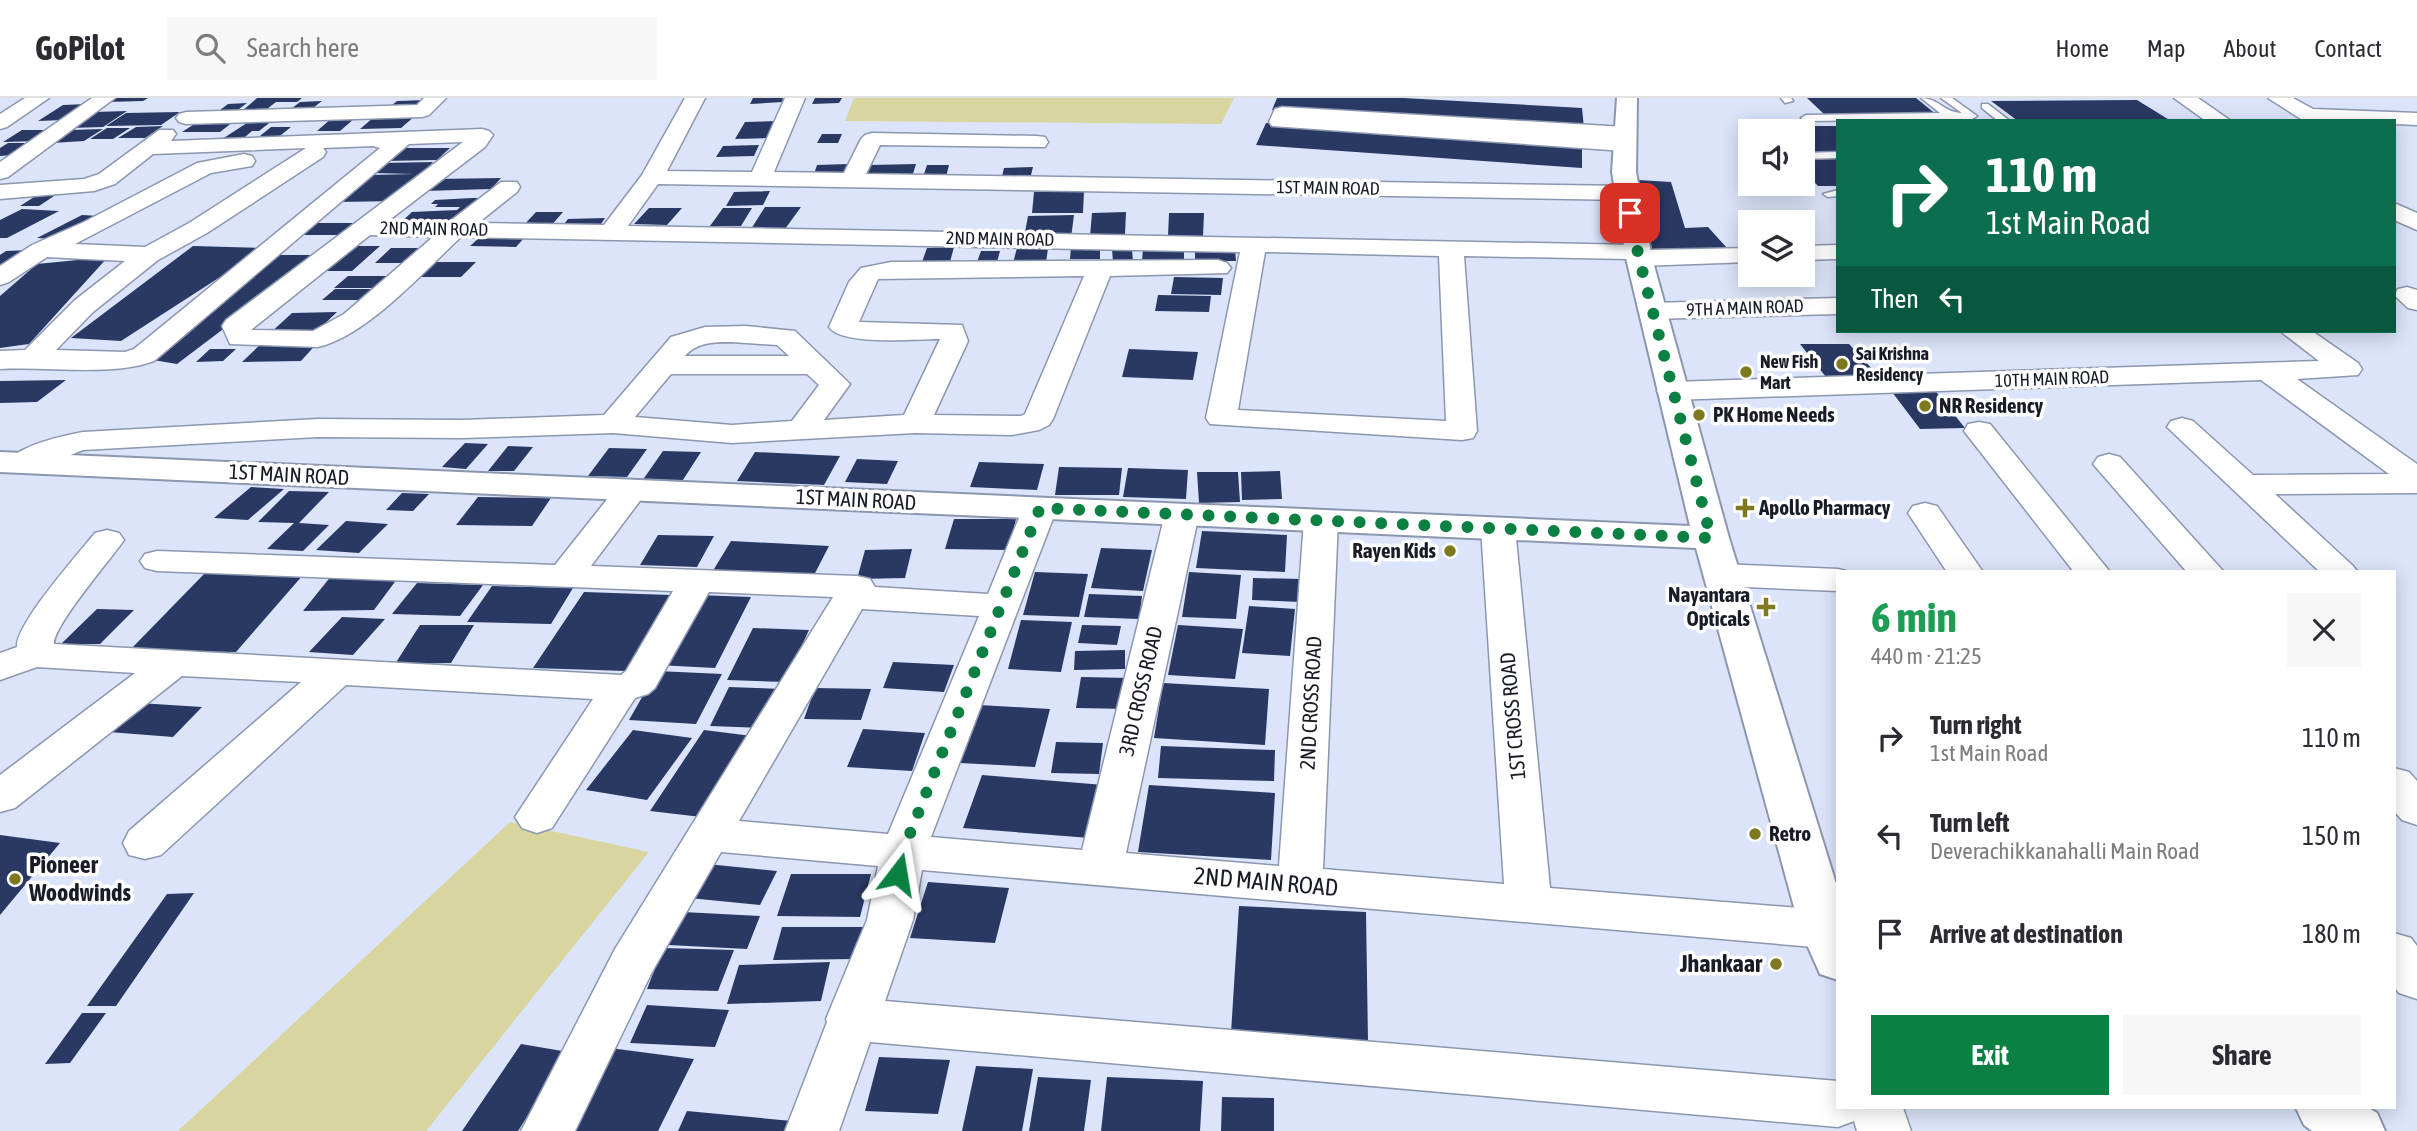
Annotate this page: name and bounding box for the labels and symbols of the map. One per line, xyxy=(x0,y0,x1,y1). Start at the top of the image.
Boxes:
street label: 1ST MAIN ROAD xyxy=(1276,176,1380,199)
pin xyxy=(1600,183,1660,243)
street label: 2ND MAIN ROAD xyxy=(380,217,488,240)
street label: 2ND MAIN ROAD xyxy=(946,227,1054,250)
street label: 9TH A MAIN ROAD xyxy=(1686,295,1804,320)
place label: Sai Krishna Residency xyxy=(1856,343,1929,385)
place label: New Fish Mart xyxy=(1760,351,1819,393)
marker: Sai Krishna Residency xyxy=(1834,356,1850,372)
marker: New Fish Mart xyxy=(1738,364,1754,380)
street label: 10TH MAIN ROAD xyxy=(1994,366,2110,391)
place label: NR Residency xyxy=(1939,393,2043,417)
marker: NR Residency xyxy=(1917,398,1933,414)
place label: PK Home Needs xyxy=(1713,402,1835,426)
marker: PK Home Needs xyxy=(1691,407,1707,423)
street label: 1ST MAIN ROAD xyxy=(228,459,350,489)
street label: 1ST MAIN ROAD xyxy=(795,484,917,514)
place label: Apollo Pharmacy xyxy=(1758,495,1891,519)
marker: Apollo Pharmacy xyxy=(1737,500,1753,516)
place label: Rayen Kids xyxy=(1352,538,1437,562)
marker: Rayen Kids xyxy=(1442,543,1458,559)
place label: Nayantara Opticals xyxy=(1668,582,1751,630)
marker: Nayantara Opticals xyxy=(1756,597,1776,617)
street label: 3RD CROSS ROAD xyxy=(1113,624,1167,758)
street label: 2ND CROSS ROAD xyxy=(1295,635,1325,770)
street label: 1ST CROSS ROAD xyxy=(1494,651,1530,781)
place label: Retro xyxy=(1769,821,1811,845)
marker: Retro xyxy=(1747,826,1763,842)
position arrow xyxy=(861,837,935,911)
place label: Pioneer Woodwinds xyxy=(28,851,131,906)
street label: 2ND MAIN ROAD xyxy=(1193,862,1339,901)
marker: Pioneer Woodwinds xyxy=(7,871,23,887)
place label: Jhankaar xyxy=(1679,950,1763,977)
marker: Jhankaar xyxy=(1768,956,1784,972)

